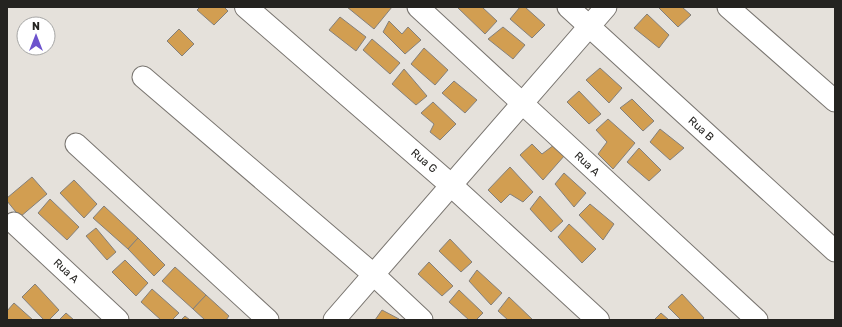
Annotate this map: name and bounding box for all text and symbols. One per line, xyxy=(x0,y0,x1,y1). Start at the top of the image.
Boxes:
north arrow xyxy=(16,16,56,56)
text: N xyxy=(32,20,40,33)
street label: Rua B xyxy=(686,114,716,144)
street label: Rua G xyxy=(408,146,440,176)
street label: Rua A xyxy=(572,149,603,179)
street label: Rua A xyxy=(51,256,82,286)

